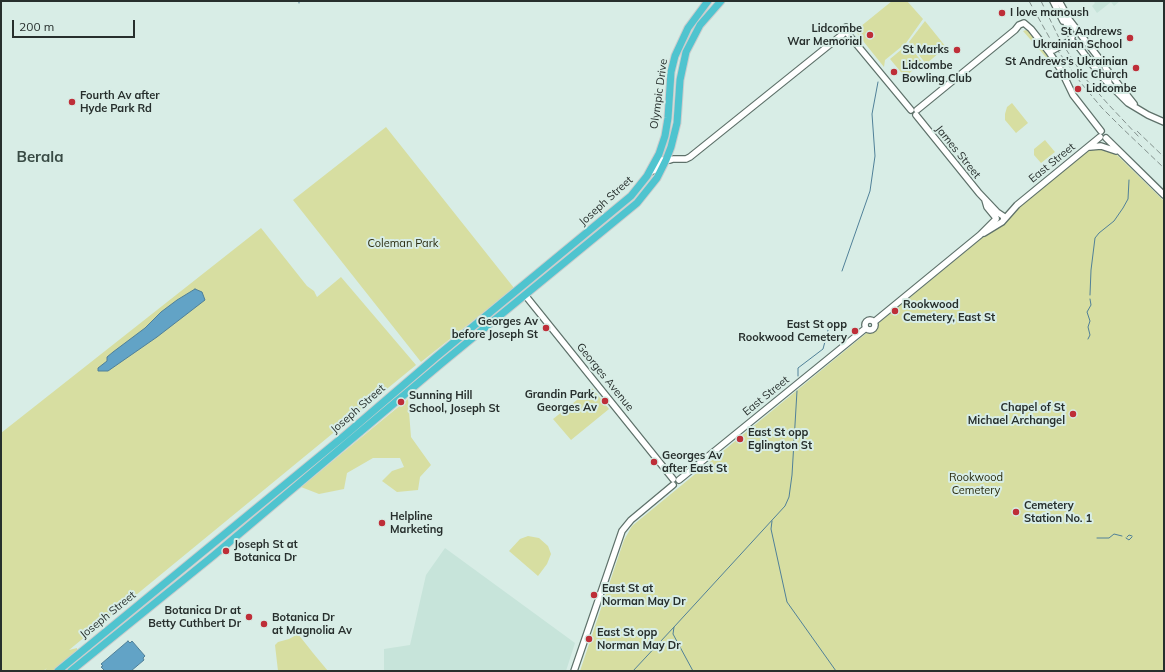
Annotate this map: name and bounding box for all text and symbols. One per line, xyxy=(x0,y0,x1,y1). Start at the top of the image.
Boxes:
place label: I love manoush xyxy=(1010,6,1089,20)
marker: I love manoush xyxy=(997,8,1007,18)
scale bar xyxy=(14,12,137,38)
text: 200 m xyxy=(19,19,54,34)
place label: Lidcombe War Memorial xyxy=(787,22,862,48)
place label: St Andrews Ukrainian School xyxy=(1033,25,1122,51)
marker: Lidcombe War Memorial xyxy=(865,30,875,40)
marker: St Andrews Ukrainian School xyxy=(1125,33,1135,43)
place label: St Marks xyxy=(903,43,949,57)
marker: St Marks xyxy=(952,45,962,55)
place label: St Andrews’s Ukrainian Catholic Church xyxy=(1005,55,1128,81)
street label: Olympic Drive xyxy=(648,58,670,130)
place label: Lidcombe Bowling Club xyxy=(902,59,972,85)
marker: St Andrews’s Ukrainian Catholic Church xyxy=(1131,63,1141,73)
marker: Lidcombe Bowling Club xyxy=(889,67,899,77)
place label: Lidcombe xyxy=(1086,82,1137,96)
marker: Lidcombe xyxy=(1073,84,1083,94)
place label: Fourth Av after Hyde Park Rd xyxy=(80,89,160,115)
marker: Fourth Av after Hyde Park Rd xyxy=(67,97,77,107)
street label: James Street xyxy=(933,123,983,181)
street label: East Street xyxy=(1026,140,1078,186)
district label: Berala xyxy=(17,148,63,166)
street label: Joseph Street xyxy=(576,173,636,229)
park label: Coleman Park xyxy=(368,237,438,251)
place label: Rookwood Cemetery, East St xyxy=(903,298,995,324)
marker: Rookwood Cemetery, East St xyxy=(890,306,900,316)
place label: Georges Av before Joseph St xyxy=(452,315,538,341)
place label: East St opp Rookwood Cemetery xyxy=(738,318,847,344)
marker: Georges Av before Joseph St xyxy=(541,323,551,333)
marker: East St opp Rookwood Cemetery xyxy=(850,326,860,336)
street label: Georges Avenue xyxy=(574,340,636,414)
street label: East Street xyxy=(740,373,792,419)
street label: Joseph Street xyxy=(328,382,388,436)
place label: Grandin Park, Georges Av xyxy=(525,388,597,414)
place label: Sunning Hill School, Joseph St xyxy=(409,389,500,415)
marker: Grandin Park, Georges Av xyxy=(600,396,610,406)
marker: Sunning Hill School, Joseph St xyxy=(396,397,406,407)
place label: Chapel of St Michael Archangel xyxy=(968,401,1065,427)
marker: Chapel of St Michael Archangel xyxy=(1068,409,1078,419)
place label: East St opp Eglington St xyxy=(748,426,812,452)
marker: East St opp Eglington St xyxy=(735,434,745,444)
place label: Georges Av after East St xyxy=(662,449,727,475)
marker: Georges Av after East St xyxy=(649,457,659,467)
park label: Rookwood Cemetery xyxy=(949,471,1003,497)
place label: Cemetery Station No. 1 xyxy=(1024,499,1092,525)
marker: Cemetery Station No. 1 xyxy=(1011,507,1021,517)
place label: Helpline Marketing xyxy=(390,510,443,536)
marker: Helpline Marketing xyxy=(377,518,387,528)
place label: Joseph St at Botanica Dr xyxy=(234,538,298,564)
marker: Joseph St at Botanica Dr xyxy=(221,546,231,556)
place label: East St at Norman May Dr xyxy=(602,582,686,608)
street label: Joseph Street xyxy=(78,589,138,641)
marker: East St at Norman May Dr xyxy=(589,590,599,600)
place label: Botanica Dr at Betty Cuthbert Dr xyxy=(148,604,241,630)
place label: Botanica Dr at Magnolia Av xyxy=(272,611,352,637)
marker: Botanica Dr at Betty Cuthbert Dr xyxy=(244,612,254,622)
marker: Botanica Dr at Magnolia Av xyxy=(259,619,269,629)
place label: East St opp Norman May Dr xyxy=(597,626,681,652)
marker: East St opp Norman May Dr xyxy=(584,634,594,644)

